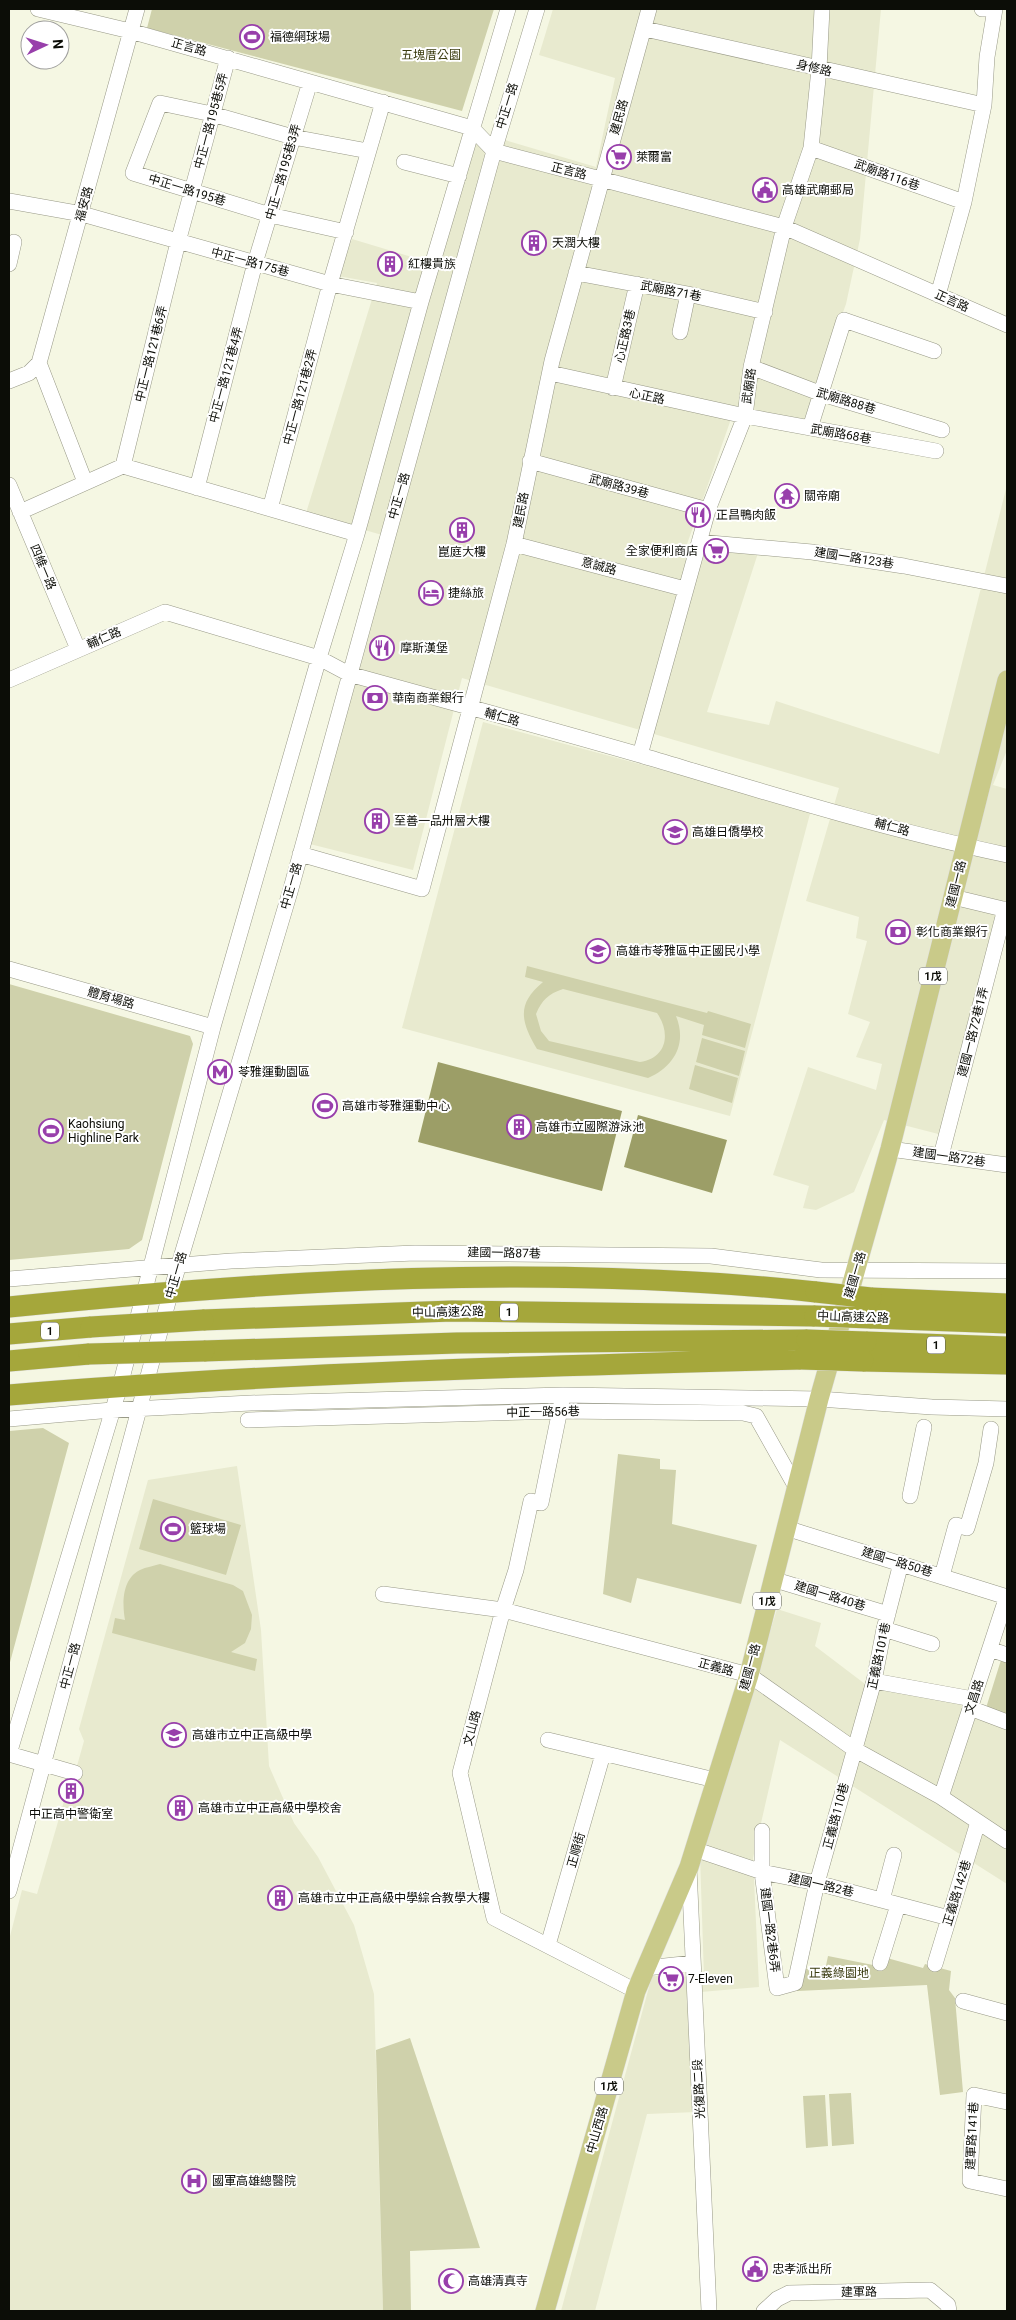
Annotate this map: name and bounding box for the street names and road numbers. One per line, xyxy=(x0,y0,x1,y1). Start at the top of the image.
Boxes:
street label: 正言路 xyxy=(170,35,208,59)
street label: 身修路 xyxy=(795,57,833,79)
street label: 中正一路195巷5弄 xyxy=(191,71,231,171)
street label: 中正一路 xyxy=(493,81,521,131)
street label: 建民路 xyxy=(607,98,631,136)
street label: 中正一路195巷3弄 xyxy=(263,122,303,222)
street label: 武廟路116巷 xyxy=(853,157,921,193)
street label: 正言路 xyxy=(550,160,588,182)
street label: 中正一路195巷 xyxy=(147,172,227,208)
street label: 福安路 xyxy=(73,185,95,223)
street label: 中正一路175巷 xyxy=(209,245,291,279)
street label: 武廟路71巷 xyxy=(639,278,703,304)
street label: 正言路 xyxy=(933,287,971,315)
street label: 中正一路121巷6弄 xyxy=(132,304,170,404)
street label: 心正路3巷 xyxy=(612,308,638,364)
street label: 中正一路121巷4弄 xyxy=(206,325,246,425)
street label: 中正一路121巷2弄 xyxy=(280,347,320,447)
street label: 武廟路 xyxy=(740,367,758,405)
street label: 心正路 xyxy=(628,385,666,407)
street label: 武廟路88巷 xyxy=(815,385,877,417)
street label: 武廟路68巷 xyxy=(810,422,872,446)
street label: 中正一路 xyxy=(386,471,412,521)
street label: 武廟路39巷 xyxy=(587,471,651,501)
street label: 建民路 xyxy=(511,491,531,529)
street label: 四維一路 xyxy=(27,542,59,592)
street label: 建國一路123巷 xyxy=(813,545,895,571)
street label: 意誠路 xyxy=(580,555,618,577)
street label: 輔仁路 xyxy=(85,625,123,651)
street label: 輔仁路 xyxy=(483,705,521,729)
street label: 輔仁路 xyxy=(873,816,911,838)
street label: 建國一路 xyxy=(943,859,969,909)
street label: 中正一路 xyxy=(278,861,304,911)
road number: 1戊 xyxy=(919,968,947,984)
street label: 體育場路 xyxy=(86,985,136,1011)
street label: 建國一路72巷1弄 xyxy=(955,986,991,1078)
street label: 建國一路72巷 xyxy=(912,1145,986,1169)
street label: 建國一路87巷 xyxy=(467,1245,541,1261)
street label: 中正一路 xyxy=(163,1250,189,1300)
street label: 建國一路 xyxy=(842,1250,868,1300)
street label: 中山高速公路 xyxy=(412,1304,484,1320)
road number: 1 xyxy=(500,1304,518,1320)
street label: 中山高速公路 xyxy=(817,1309,889,1325)
road number: 1 xyxy=(41,1322,59,1340)
road number: 1 xyxy=(927,1336,945,1354)
street label: 中正一路56巷 xyxy=(506,1404,580,1420)
street label: 建國一路50巷 xyxy=(860,1545,934,1579)
street label: 建國一路40巷 xyxy=(793,1579,867,1613)
road number: 1戊 xyxy=(753,1592,781,1610)
street label: 正義路101巷 xyxy=(865,1621,893,1691)
street label: 中正一路 xyxy=(57,1641,83,1691)
street label: 建國一路 xyxy=(737,1642,763,1692)
street label: 正義路 xyxy=(697,1656,735,1678)
street label: 文昌路 xyxy=(962,1678,986,1716)
street label: 文山路 xyxy=(461,1709,483,1747)
street label: 正義路110巷 xyxy=(820,1781,852,1851)
street label: 正順街 xyxy=(564,1831,588,1869)
street label: 正義路142巷 xyxy=(940,1858,974,1928)
street label: 建國一路2巷 xyxy=(787,1871,855,1899)
street label: 建國一路2巷6弄 xyxy=(758,1887,782,1973)
street label: 光復路二段 xyxy=(690,2059,708,2119)
road number: 1戊 xyxy=(595,2078,623,2094)
street label: 建軍路141巷 xyxy=(963,2102,981,2170)
street label: 中山西路 xyxy=(584,2105,610,2155)
street label: 建軍路 xyxy=(841,2285,877,2299)

